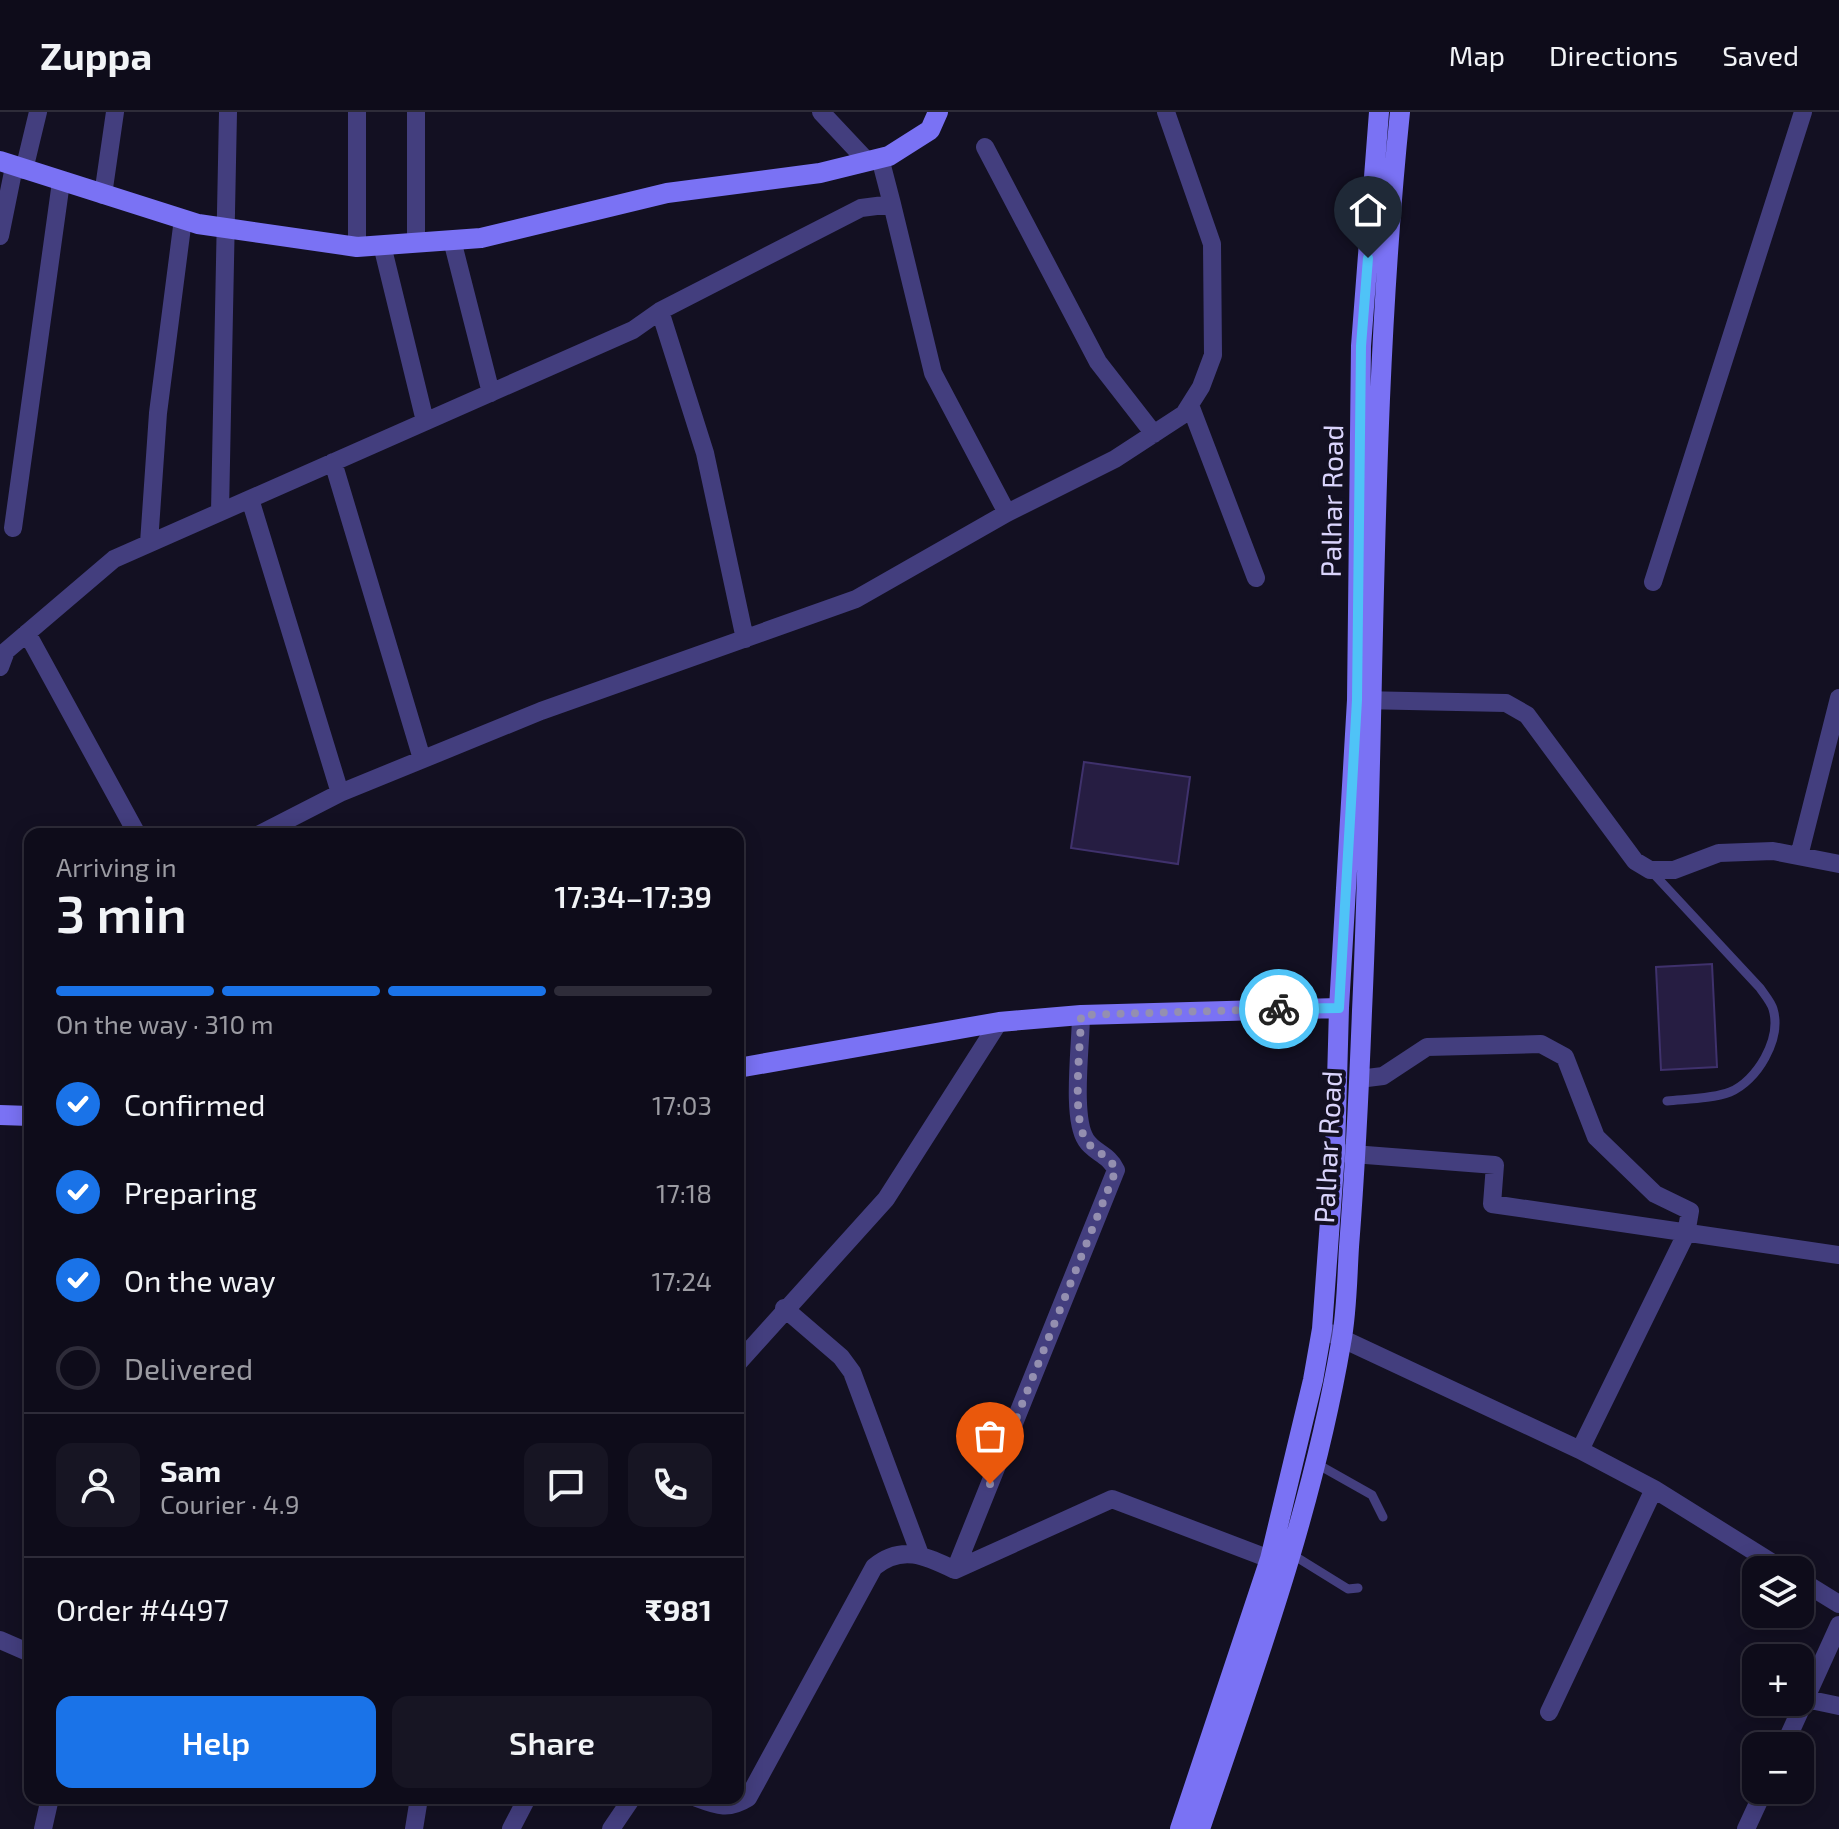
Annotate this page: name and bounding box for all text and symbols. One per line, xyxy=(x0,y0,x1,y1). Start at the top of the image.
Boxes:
text: Zuppa xyxy=(40,32,152,78)
text: Map xyxy=(1449,38,1505,72)
text: Directions xyxy=(1549,38,1678,72)
text: Saved xyxy=(1722,38,1799,72)
pin xyxy=(1334,176,1402,258)
icon: home xyxy=(1346,188,1390,232)
street label: Palhar Road xyxy=(1313,424,1349,578)
text: Arriving in xyxy=(56,851,177,882)
text: 17:34–17:39 xyxy=(555,878,712,914)
text: 3 min xyxy=(56,881,187,943)
courier xyxy=(1239,969,1319,1049)
icon: bike xyxy=(1257,987,1301,1031)
text: On the way · 310 m xyxy=(56,1008,274,1039)
street label: Palhar Road xyxy=(1306,1070,1348,1224)
icon: check xyxy=(56,1082,100,1126)
text: Confirmed xyxy=(124,1086,265,1122)
text: 17:03 xyxy=(652,1089,712,1120)
icon: check xyxy=(56,1170,100,1214)
text: Preparing xyxy=(124,1174,257,1210)
text: 17:18 xyxy=(656,1177,712,1208)
icon: check xyxy=(56,1258,100,1302)
text: On the way xyxy=(124,1262,276,1298)
text: 17:24 xyxy=(652,1265,712,1296)
text: Delivered xyxy=(124,1350,253,1386)
pin xyxy=(956,1402,1024,1484)
icon: bag xyxy=(968,1414,1012,1458)
button: person xyxy=(56,1443,140,1527)
button: chat xyxy=(524,1443,608,1527)
button: phone xyxy=(628,1443,712,1527)
text: Sam xyxy=(160,1452,221,1488)
text: Courier · 4.9 xyxy=(160,1488,300,1519)
map controls xyxy=(1742,1556,1814,1804)
button: layers xyxy=(1742,1556,1814,1628)
text: Order #4497 xyxy=(56,1591,229,1627)
text: ₹981 xyxy=(645,1591,712,1627)
button: + xyxy=(1742,1644,1814,1716)
button: Help xyxy=(56,1696,376,1788)
button: Share xyxy=(392,1696,712,1788)
button: − xyxy=(1742,1732,1814,1804)

